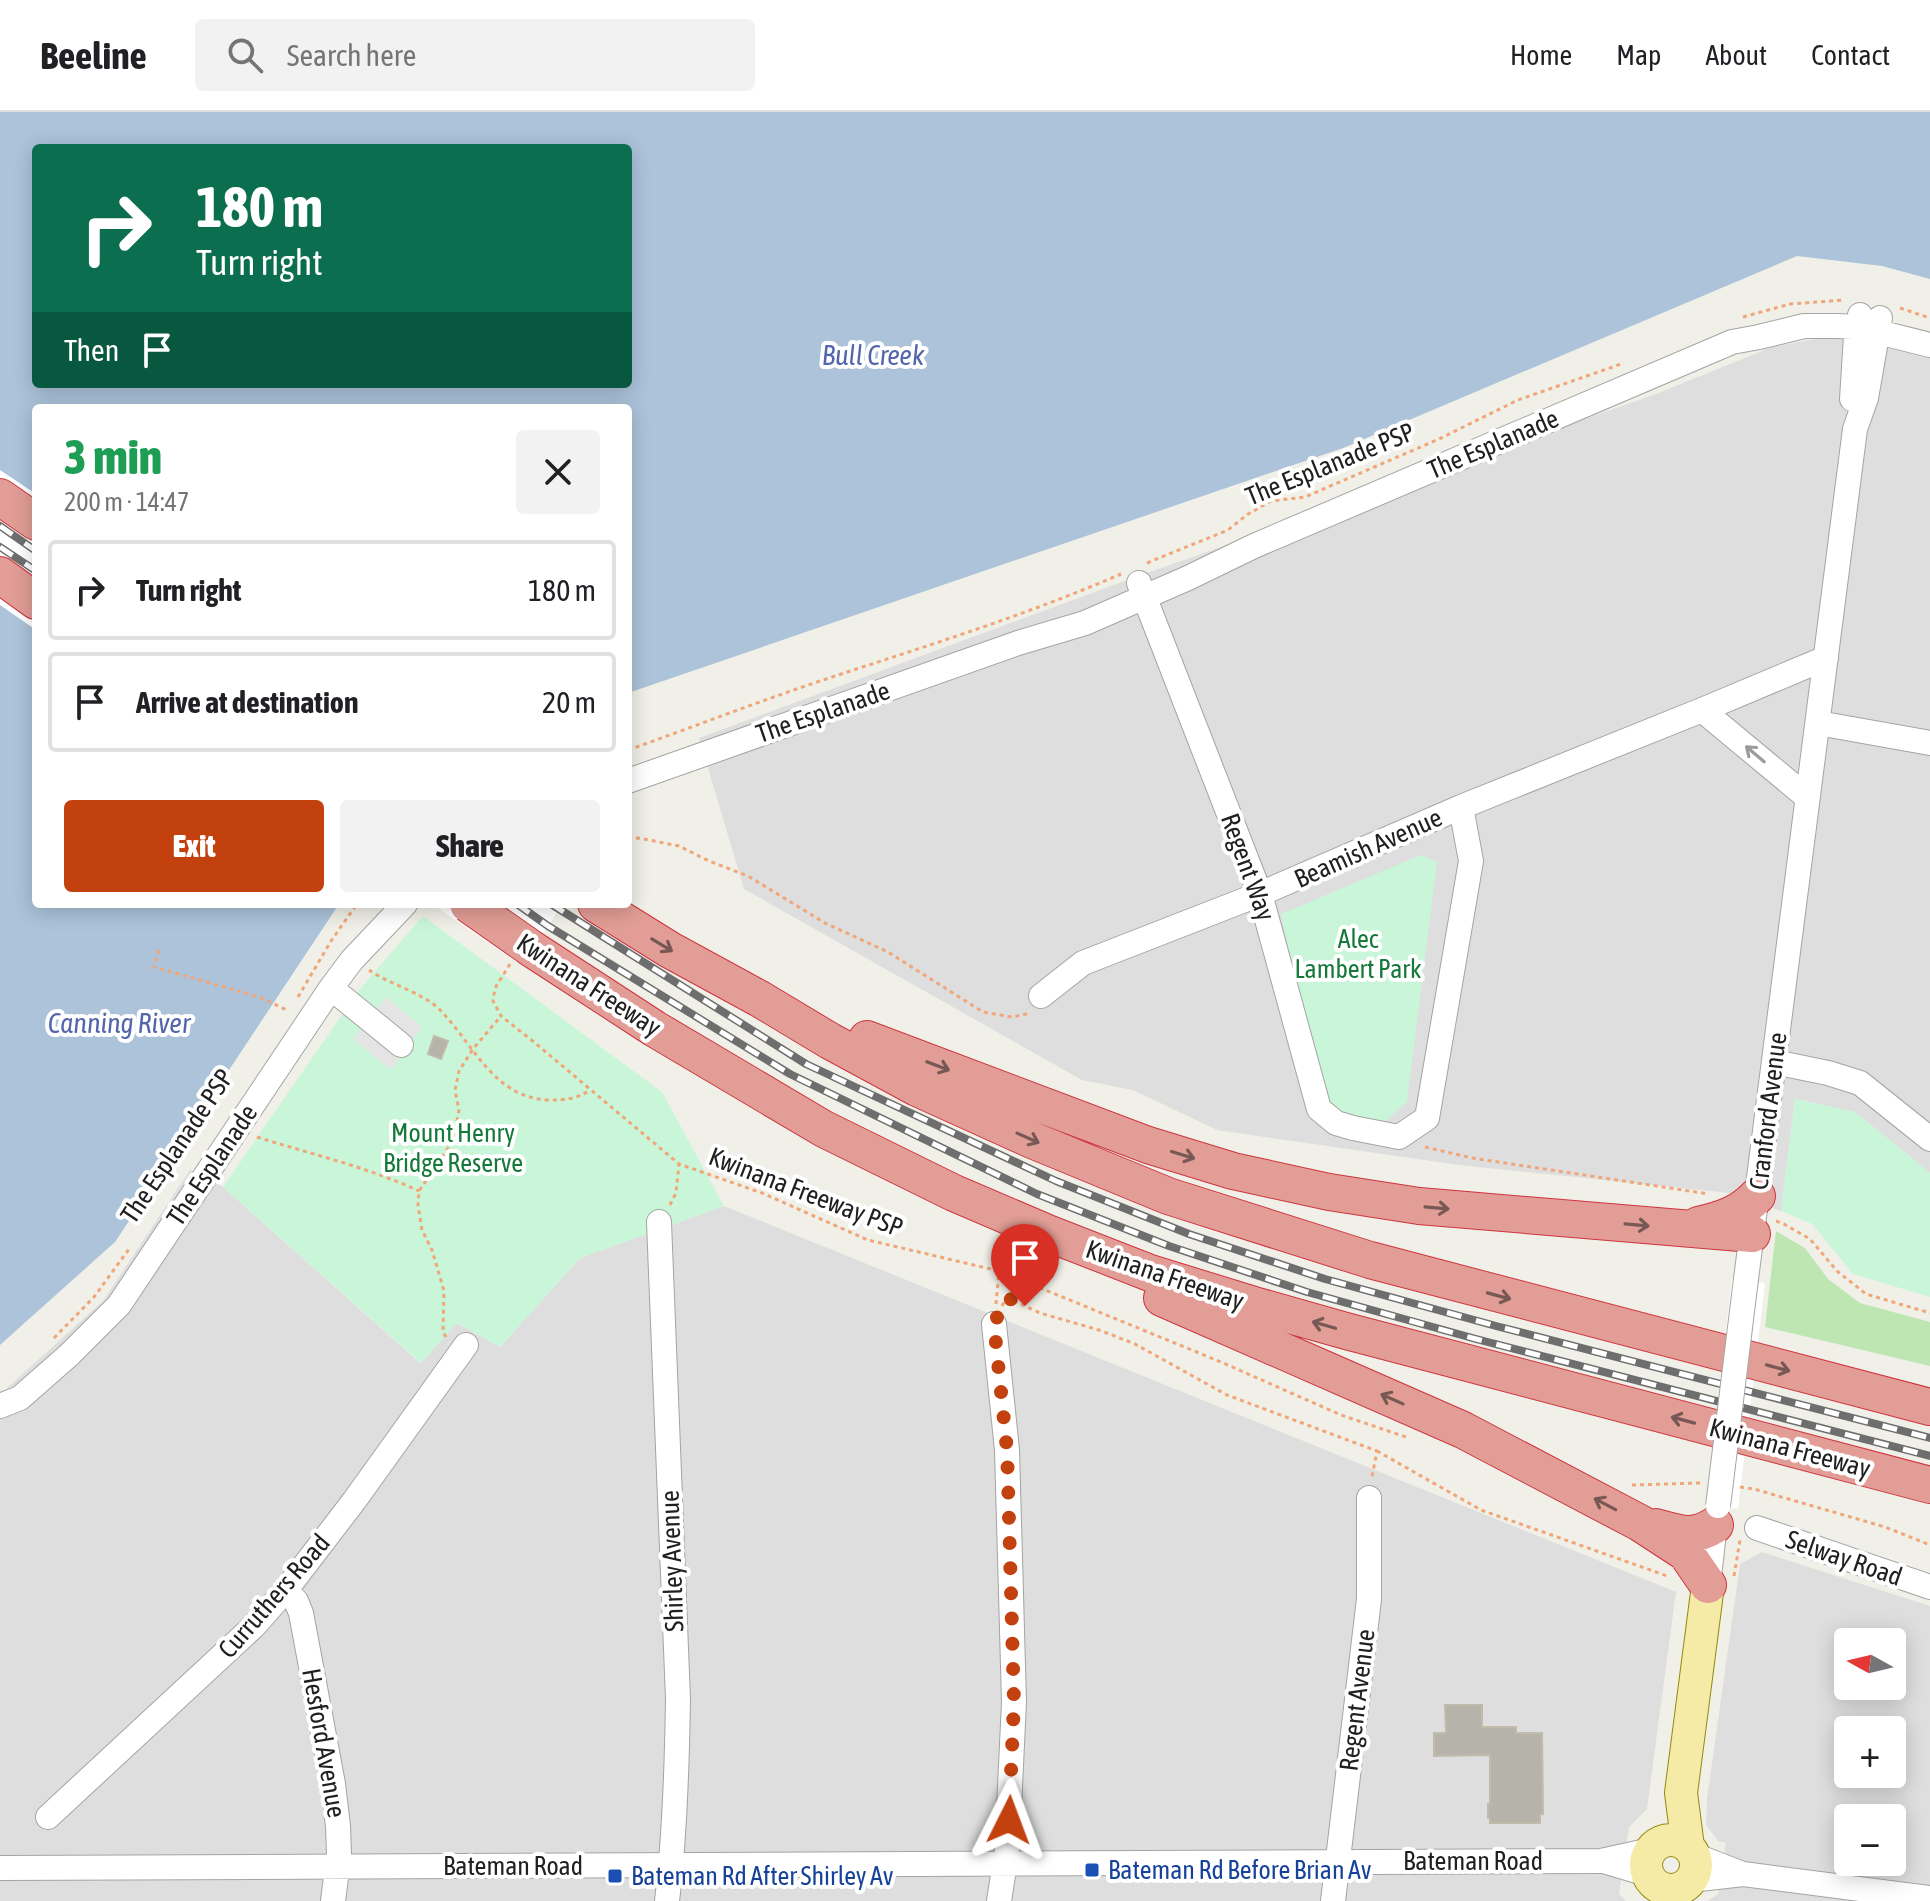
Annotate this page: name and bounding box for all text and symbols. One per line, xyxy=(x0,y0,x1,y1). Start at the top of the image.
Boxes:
search box xyxy=(195,19,755,91)
icon: search xyxy=(223,33,267,77)
text: Beeline xyxy=(40,34,147,77)
text: Search here xyxy=(287,38,416,72)
text: Home xyxy=(1510,39,1572,71)
text: Map xyxy=(1616,39,1661,71)
text: About xyxy=(1705,39,1767,71)
text: Contact xyxy=(1811,39,1890,71)
text: 180 m xyxy=(196,175,323,239)
icon: right xyxy=(64,176,168,280)
text: Turn right xyxy=(196,241,323,283)
icon: arrive xyxy=(135,328,179,372)
text: Then xyxy=(64,333,119,367)
water label: Bull Creek xyxy=(822,339,925,371)
street label: The Esplanade xyxy=(1423,403,1563,485)
street label: The Esplanade PSP xyxy=(1241,417,1419,511)
text: 3 min xyxy=(64,429,162,484)
button: close xyxy=(516,430,600,514)
text: 200 m · 14:47 xyxy=(64,487,189,517)
icon: right xyxy=(68,568,112,612)
text: Turn right xyxy=(136,573,242,607)
text: 180 m xyxy=(528,573,596,607)
street label: The Esplanade xyxy=(752,675,894,749)
icon: arrive xyxy=(68,680,112,724)
text: Arrive at destination xyxy=(136,685,358,719)
text: 20 m xyxy=(542,685,596,719)
one-way arrow xyxy=(1745,745,1766,763)
button: Exit xyxy=(64,800,324,892)
button: Share xyxy=(340,800,600,892)
street label: Beamish Avenue xyxy=(1290,802,1446,894)
street label: Regent Way xyxy=(1215,809,1281,925)
park label: Alec Lambert Park xyxy=(1295,924,1421,984)
street label: Kwinana Freeway xyxy=(511,927,667,1043)
one-way arrow xyxy=(650,937,673,953)
water label: Canning River xyxy=(48,1007,192,1039)
street label: Cranford Avenue xyxy=(1743,1031,1793,1191)
one-way arrow xyxy=(925,1060,950,1074)
street label: The Esplanade PSP xyxy=(114,1063,240,1229)
street label: The Esplanade xyxy=(160,1099,264,1231)
park label: Mount Henry Bridge Reserve xyxy=(383,1118,523,1178)
one-way arrow xyxy=(1015,1132,1040,1147)
street label: Kwinana Freeway PSP xyxy=(705,1141,907,1243)
one-way arrow xyxy=(1169,1148,1195,1163)
one-way arrow xyxy=(1423,1201,1450,1216)
one-way arrow xyxy=(1624,1218,1650,1233)
pin xyxy=(991,1224,1059,1306)
street label: Kwinana Freeway xyxy=(1082,1234,1248,1316)
icon: arrive xyxy=(1003,1236,1047,1280)
one-way arrow xyxy=(1486,1289,1512,1304)
one-way arrow xyxy=(1311,1317,1337,1332)
one-way arrow xyxy=(1764,1361,1790,1376)
one-way arrow xyxy=(1380,1390,1405,1405)
one-way arrow xyxy=(1671,1411,1697,1426)
street label: Kwinana Freeway xyxy=(1706,1412,1874,1484)
street label: Shirley Avenue xyxy=(655,1490,689,1632)
one-way arrow xyxy=(1593,1496,1617,1512)
street label: Selway Road xyxy=(1782,1524,1906,1592)
street label: Curruthers Road xyxy=(212,1528,336,1664)
street label: Regent Avenue xyxy=(1333,1627,1381,1773)
north arrow xyxy=(1834,1628,1906,1700)
map controls xyxy=(1834,1628,1906,1876)
street label: Hesford Avenue xyxy=(296,1666,352,1820)
button: + xyxy=(1834,1716,1906,1788)
position arrow xyxy=(967,1778,1051,1862)
button: − xyxy=(1834,1804,1906,1876)
street label: Bateman Road xyxy=(1403,1846,1543,1876)
street label: Bateman Road xyxy=(443,1851,583,1881)
place label: Bateman Rd Before Brian Av xyxy=(1108,1855,1372,1885)
place label: Bateman Rd After Shirley Av xyxy=(631,1861,894,1891)
marker: Bateman Rd Before Brian Av xyxy=(1083,1861,1101,1879)
marker: Bateman Rd After Shirley Av xyxy=(606,1867,624,1885)

